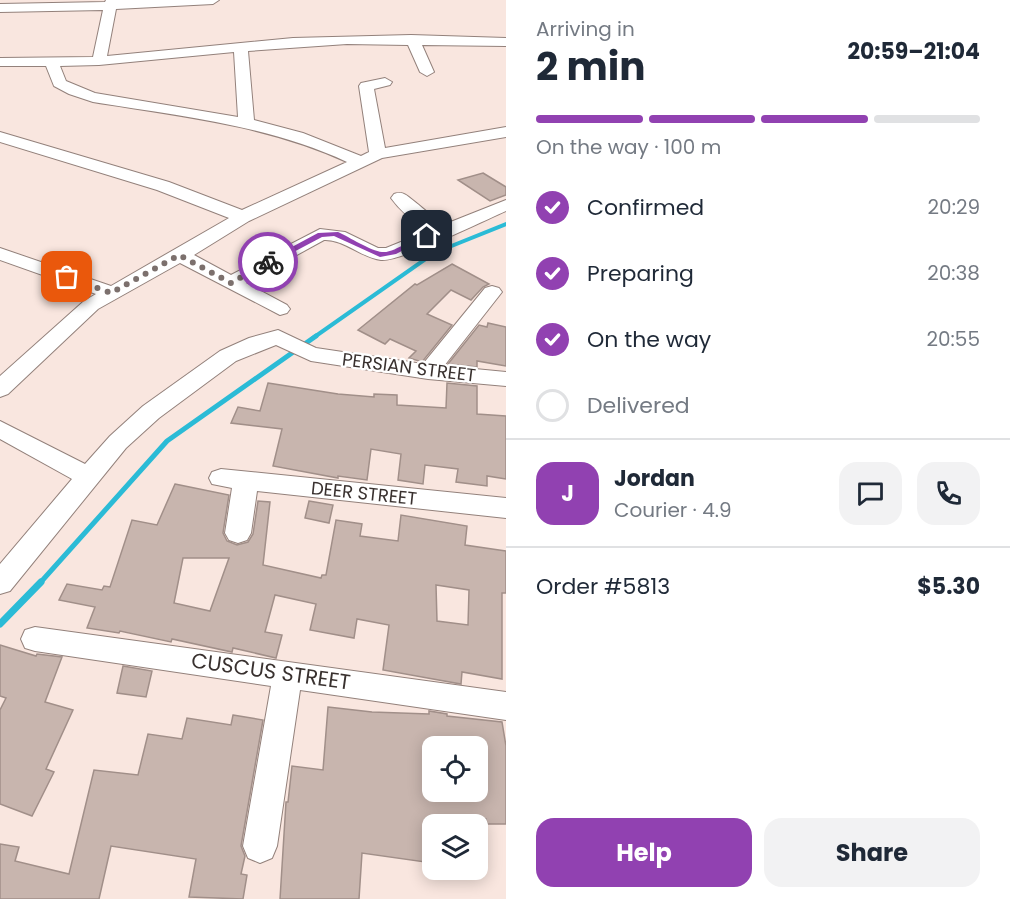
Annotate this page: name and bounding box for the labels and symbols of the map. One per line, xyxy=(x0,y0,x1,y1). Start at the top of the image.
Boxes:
pin xyxy=(401,210,452,261)
courier xyxy=(238,232,298,292)
pin xyxy=(41,251,92,302)
street label: PERSIAN STREET xyxy=(341,346,478,388)
street label: DEER STREET xyxy=(310,475,418,511)
street label: CUSCUS STREET xyxy=(190,645,352,697)

